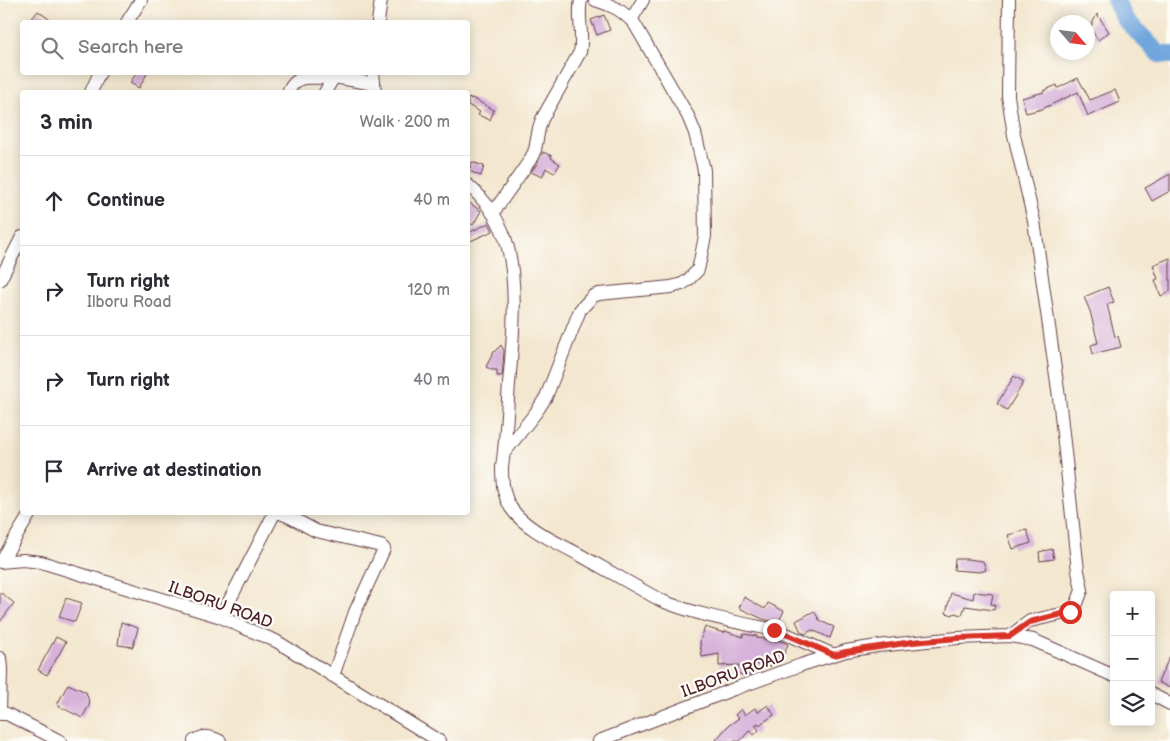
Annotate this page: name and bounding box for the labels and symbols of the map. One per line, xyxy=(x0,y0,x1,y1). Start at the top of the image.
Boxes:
north arrow xyxy=(1050,15,1095,60)
street label: ILBORU ROAD xyxy=(166,578,275,633)
route start xyxy=(1059,601,1082,624)
route end xyxy=(763,619,786,642)
street label: ILBORU ROAD xyxy=(679,647,788,702)

